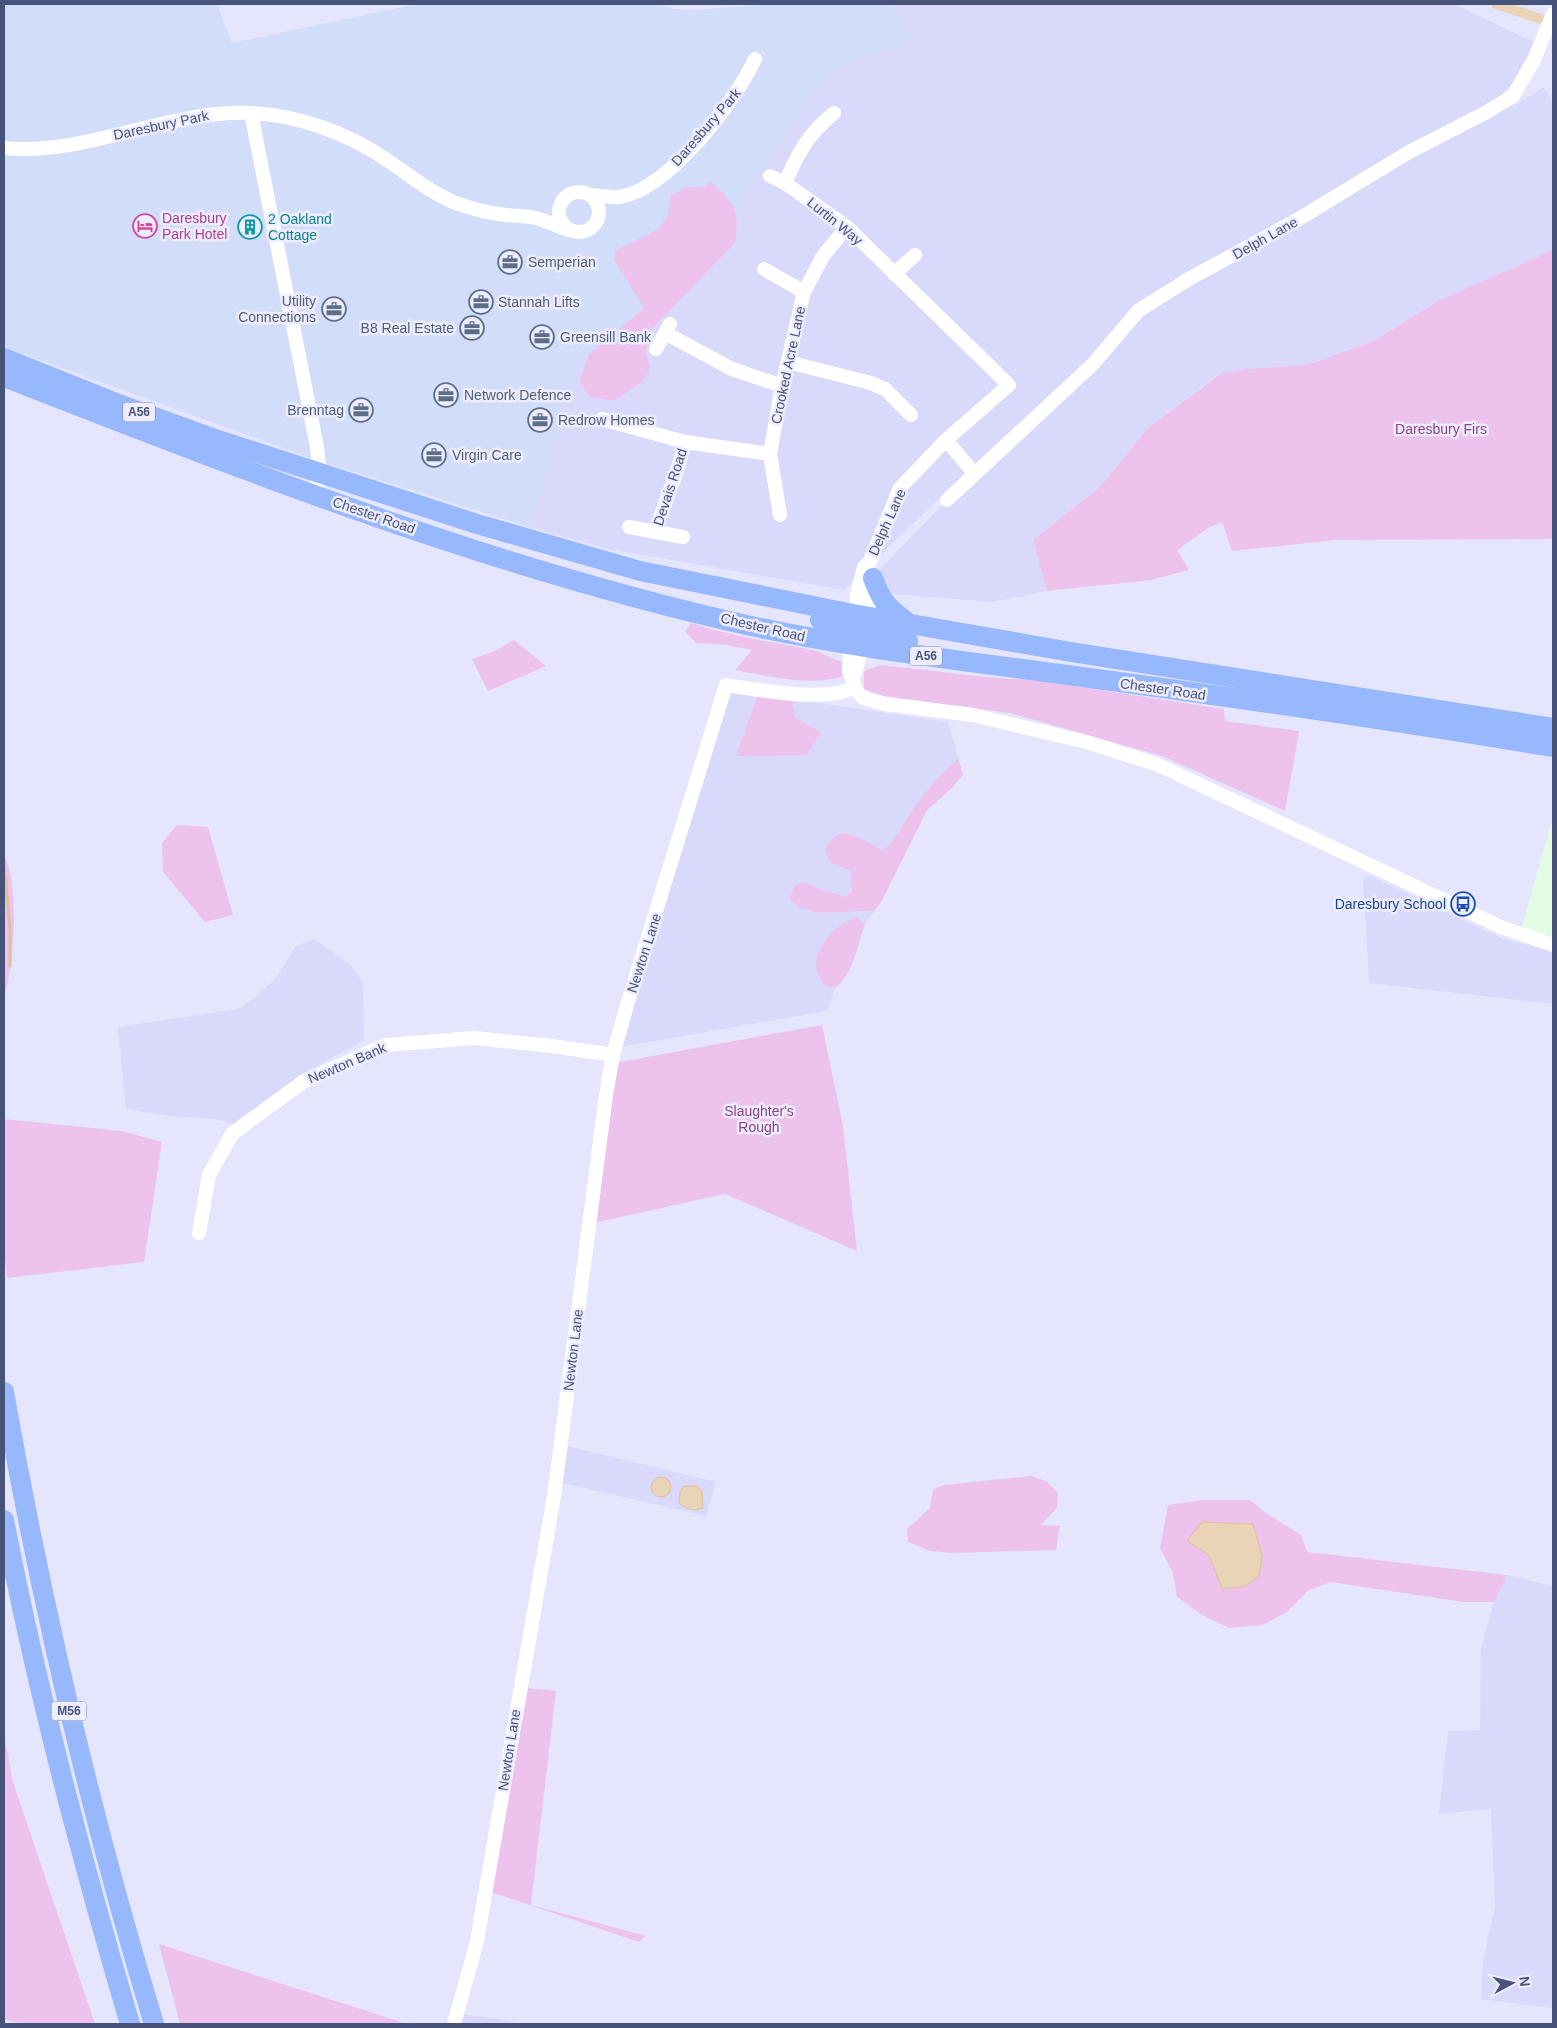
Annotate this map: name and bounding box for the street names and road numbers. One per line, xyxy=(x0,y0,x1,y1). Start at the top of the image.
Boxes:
street label: Daresbury Park xyxy=(668,84,745,169)
street label: Daresbury Park xyxy=(112,107,211,143)
street label: Lurtin Way xyxy=(804,194,866,248)
street label: Delph Lane xyxy=(1230,214,1300,262)
street label: Crooked Acre Lane xyxy=(768,305,808,425)
road number: A56 xyxy=(123,402,155,422)
street label: Devais Road xyxy=(650,446,690,528)
street label: Delph Lane xyxy=(865,486,909,558)
street label: Chester Road xyxy=(331,493,417,537)
street label: Chester Road xyxy=(719,609,807,645)
road number: A56 xyxy=(910,646,942,666)
street label: Chester Road xyxy=(1119,675,1207,703)
street label: Newton Lane xyxy=(624,911,664,995)
street label: Newton Bank xyxy=(306,1039,389,1087)
street label: Newton Lane xyxy=(560,1308,586,1392)
road number: M56 xyxy=(52,1702,86,1720)
street label: Newton Lane xyxy=(495,1708,523,1792)

